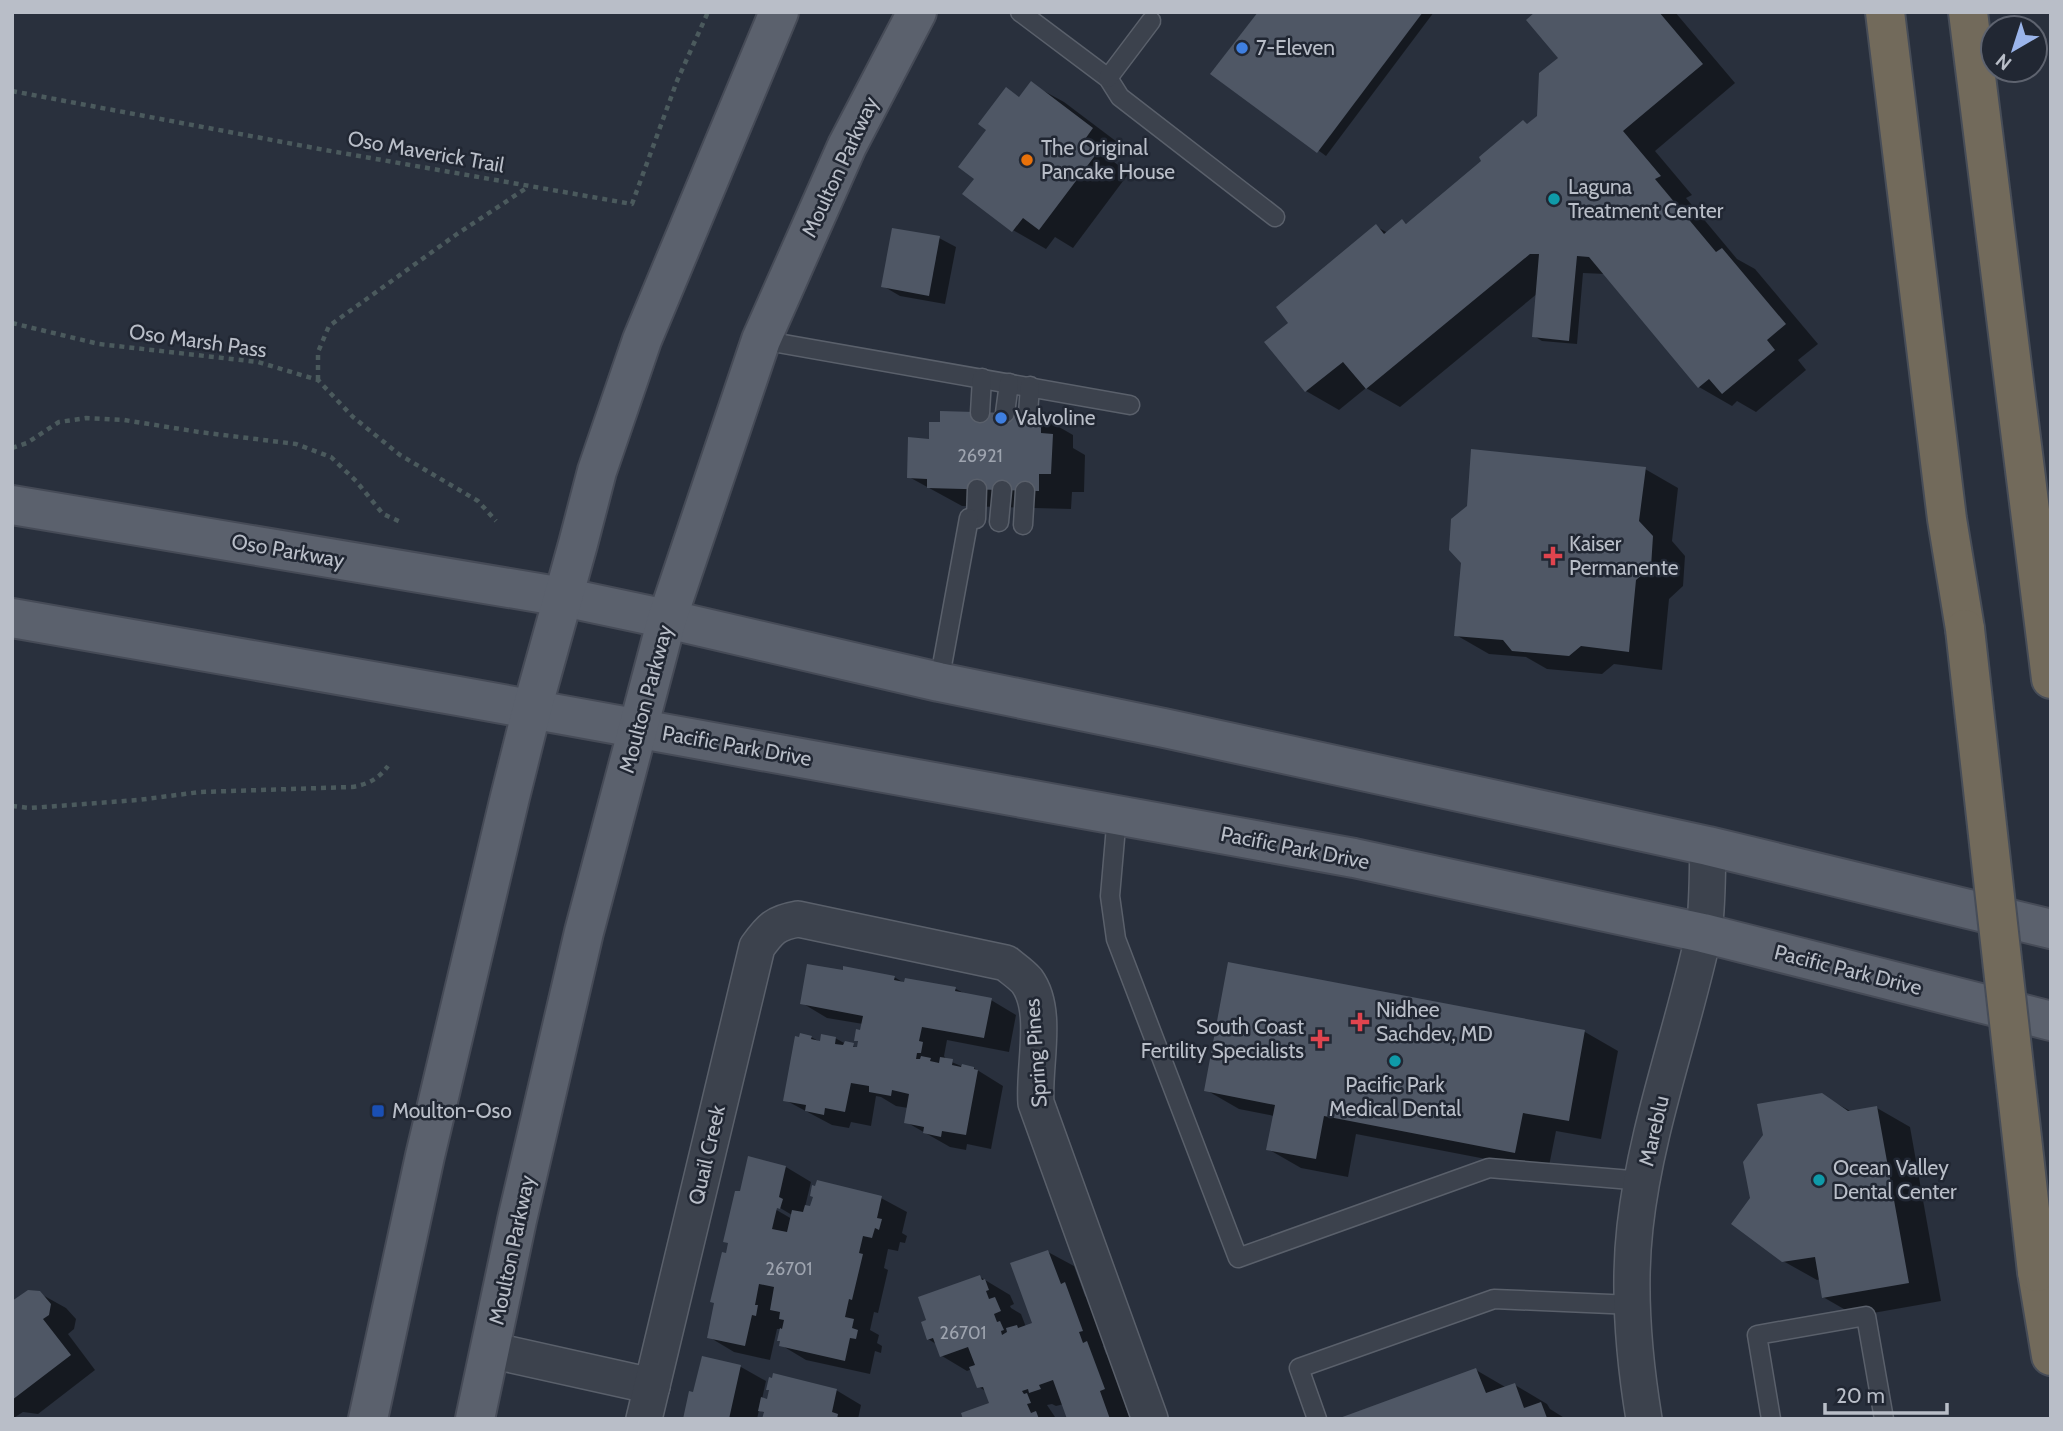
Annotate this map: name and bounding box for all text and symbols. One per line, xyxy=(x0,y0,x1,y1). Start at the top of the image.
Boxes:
north arrow xyxy=(1979,14,2049,84)
place label: 7-Eleven xyxy=(1256,35,1335,60)
marker: 7-Eleven xyxy=(1234,40,1250,56)
text: N xyxy=(1991,49,2016,75)
street label: Moulton Parkway xyxy=(796,92,883,241)
street label: Oso Maverick Trail xyxy=(346,125,506,178)
place label: The Original Pancake House xyxy=(1041,135,1175,184)
marker: The Original Pancake House xyxy=(1019,152,1035,168)
place label: Laguna Treatment Center xyxy=(1568,174,1724,223)
marker: Laguna Treatment Center xyxy=(1546,191,1562,207)
street label: Oso Marsh Pass xyxy=(128,318,269,363)
place label: Valvoline xyxy=(1015,405,1096,430)
marker: Valvoline xyxy=(993,410,1009,426)
house number: 26921 xyxy=(957,445,1003,467)
street label: Oso Parkway xyxy=(230,528,347,573)
place label: Kaiser Permanente xyxy=(1569,531,1679,580)
marker: Kaiser Permanente xyxy=(1543,546,1563,566)
street label: Moulton Parkway xyxy=(614,622,677,776)
street label: Pacific Park Drive xyxy=(661,720,814,771)
street label: Pacific Park Drive xyxy=(1219,821,1372,874)
street label: Pacific Park Drive xyxy=(1772,939,1925,1000)
street label: Spring Pines xyxy=(1019,997,1052,1108)
place label: Nidhee Sachdev, MD xyxy=(1376,997,1493,1046)
marker: Nidhee Sachdev, MD xyxy=(1350,1012,1370,1032)
place label: South Coast Fertility Specialists xyxy=(1141,1014,1304,1063)
marker: South Coast Fertility Specialists xyxy=(1310,1029,1330,1049)
marker: Pacific Park Medical Dental xyxy=(1387,1053,1403,1069)
place label: Pacific Park Medical Dental xyxy=(1329,1072,1461,1121)
street label: Mareblu xyxy=(1633,1093,1674,1169)
place label: Moulton-Oso xyxy=(392,1098,512,1123)
street label: Quail Creek xyxy=(683,1102,730,1207)
marker: Moulton-Oso xyxy=(370,1103,386,1119)
place label: Ocean Valley Dental Center xyxy=(1833,1155,1957,1204)
street label: Moulton Parkway xyxy=(483,1172,540,1327)
marker: Ocean Valley Dental Center xyxy=(1811,1172,1827,1188)
house number: 26701 xyxy=(766,1258,812,1280)
house number: 26701 xyxy=(940,1322,986,1344)
scale bar xyxy=(1825,1372,1948,1416)
text: 20 m xyxy=(1836,1383,1885,1408)

